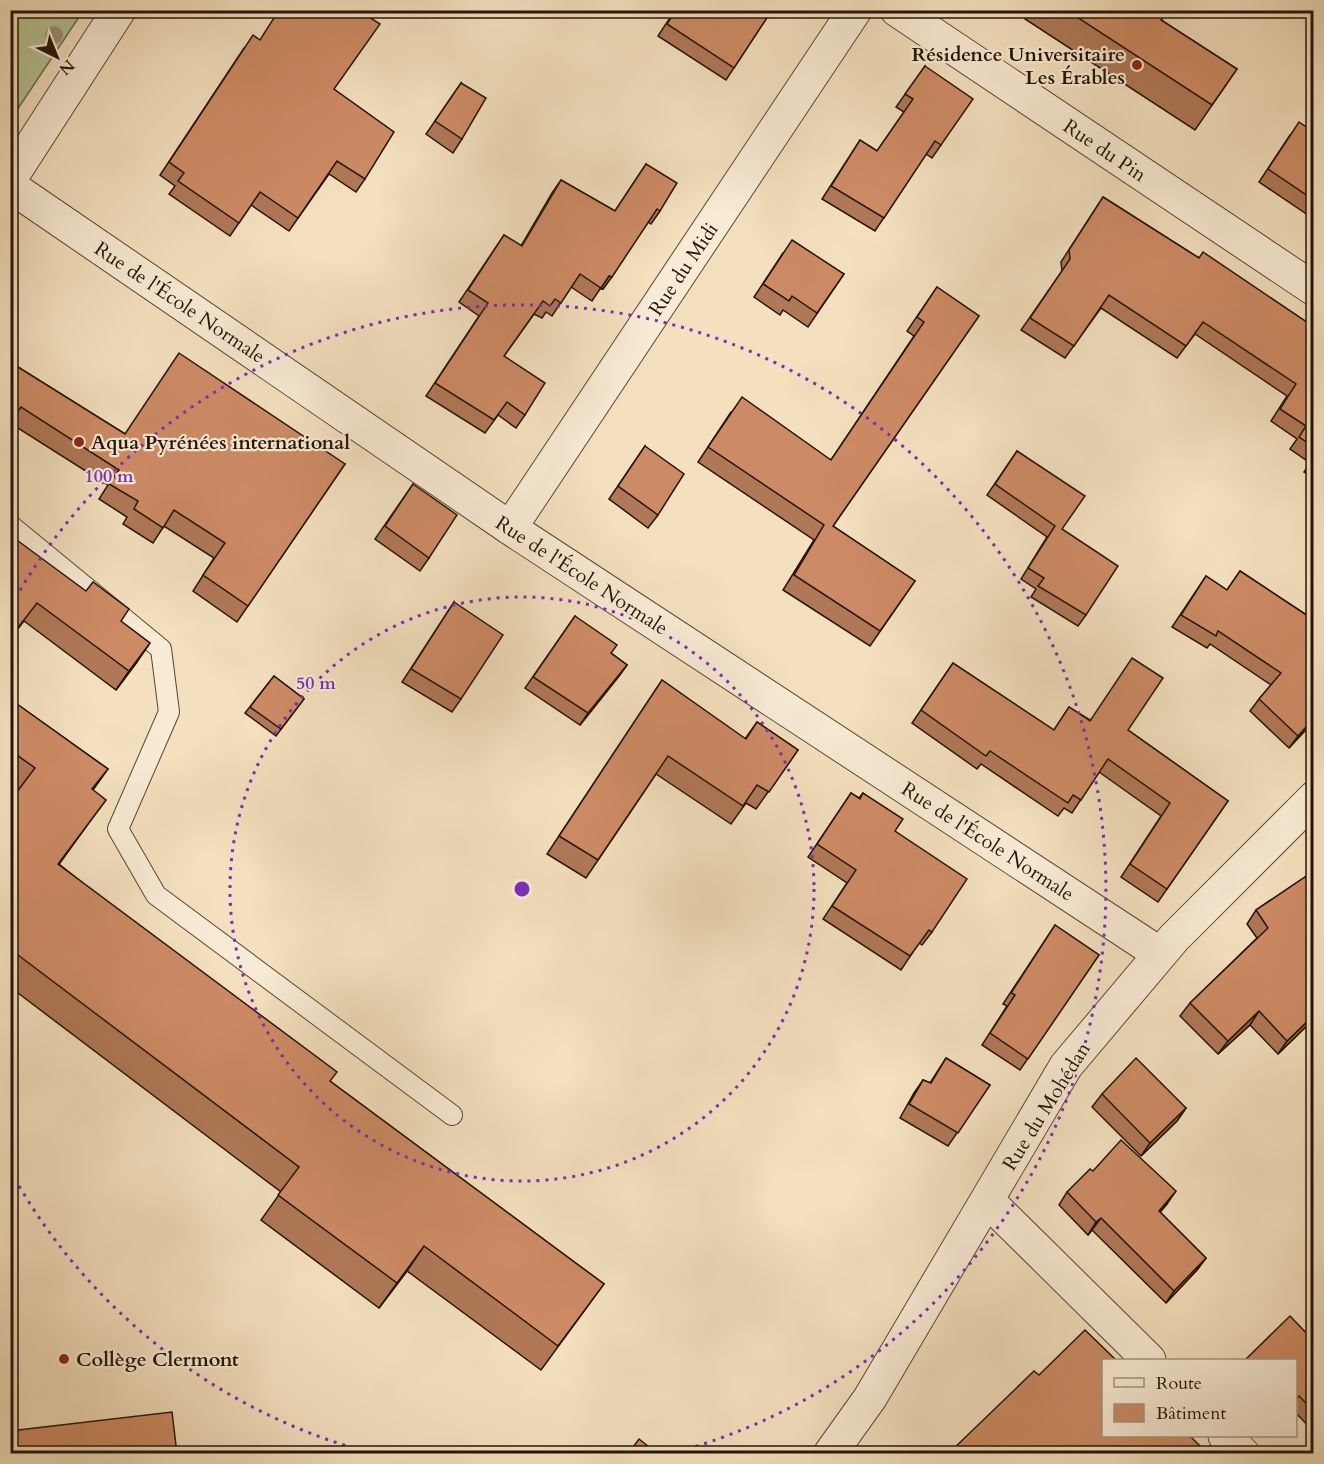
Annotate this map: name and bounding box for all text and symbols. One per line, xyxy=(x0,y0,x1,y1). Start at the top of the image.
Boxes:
north arrow xyxy=(27,27,87,87)
place label: Résidence Universitaire Les Érables xyxy=(911,41,1125,91)
text: N xyxy=(54,54,79,80)
marker: Résidence Universitaire Les Érables xyxy=(1130,58,1144,72)
street label: Rue du Pin xyxy=(1058,113,1152,189)
street label: Rue du Midi xyxy=(642,217,725,321)
street label: Rue de l'École Normale xyxy=(89,235,270,370)
place label: Aqua Pyrénées international xyxy=(91,429,350,456)
marker: Aqua Pyrénées international xyxy=(72,435,86,449)
text: 100 m xyxy=(84,464,134,489)
street label: Rue de l'École Normale xyxy=(490,509,673,641)
text: 50 m xyxy=(296,671,336,696)
street label: Rue de l'École Normale xyxy=(896,775,1079,907)
centre of rings xyxy=(512,879,532,899)
street label: Rue du Mohédan xyxy=(996,1036,1097,1176)
place label: Collège Clermont xyxy=(76,1346,239,1373)
marker: Collège Clermont xyxy=(57,1352,71,1366)
legend xyxy=(1102,1359,1297,1437)
text: Route xyxy=(1156,1371,1202,1396)
text: Bâtiment xyxy=(1156,1401,1226,1426)

